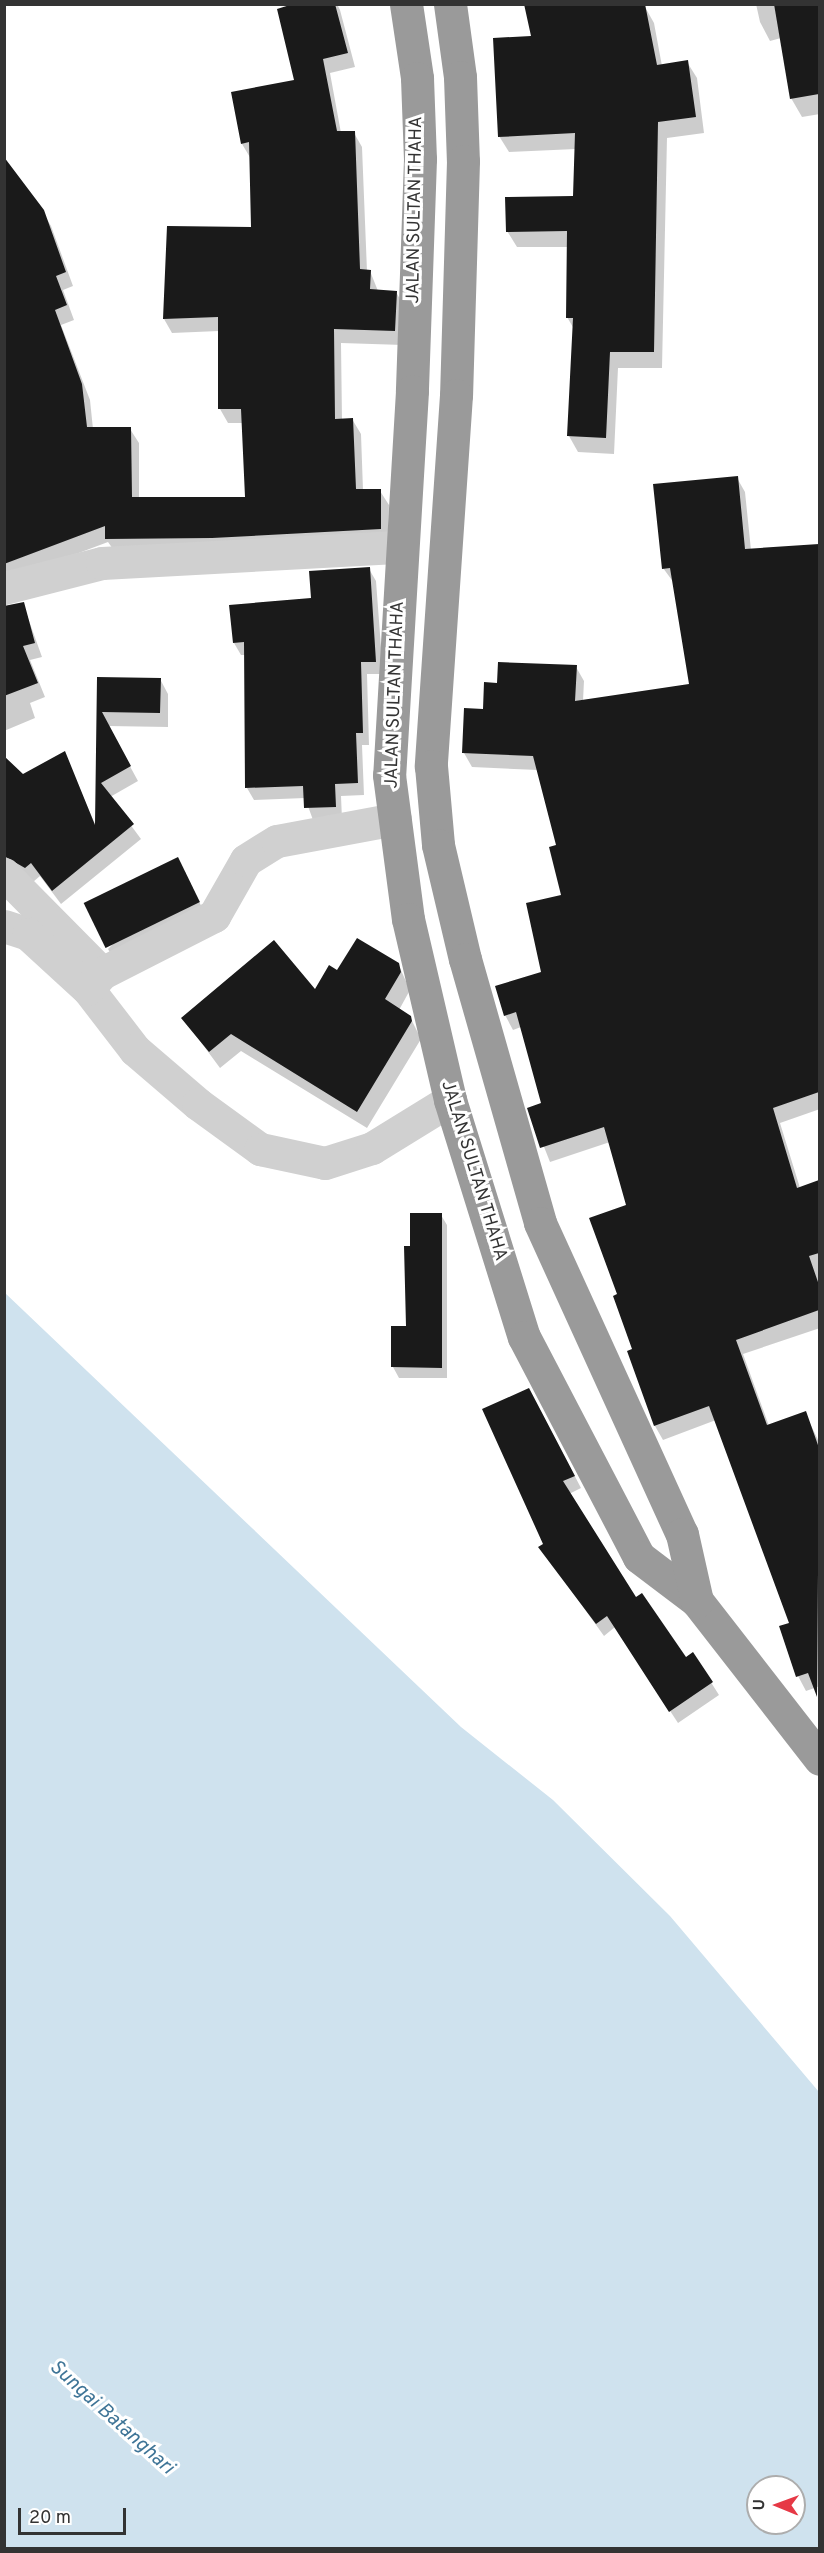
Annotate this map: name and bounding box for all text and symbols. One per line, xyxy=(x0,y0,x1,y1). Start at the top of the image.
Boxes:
street label: JALAN SULTAN THAHA xyxy=(404,116,428,304)
street label: JALAN SULTAN THAHA xyxy=(382,601,410,789)
street label: JALAN SULTAN THAHA xyxy=(435,1078,511,1264)
water label: Sungai Batanghari xyxy=(44,2356,178,2480)
north arrow xyxy=(746,2475,806,2535)
scale bar xyxy=(21,2496,129,2534)
text: U xyxy=(750,2499,770,2511)
text: 20 m xyxy=(29,2507,71,2530)

